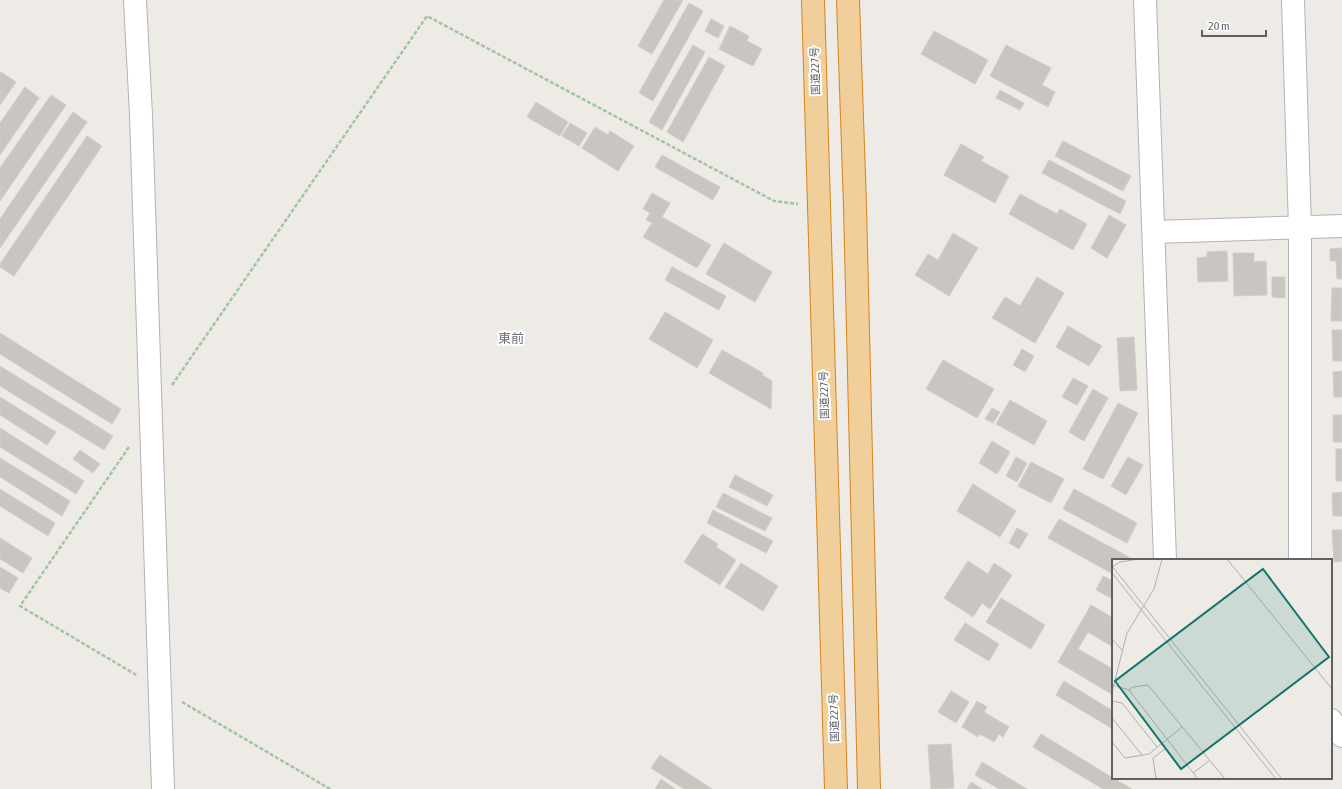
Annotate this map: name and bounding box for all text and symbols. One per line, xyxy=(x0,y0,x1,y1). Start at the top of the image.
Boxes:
scale bar xyxy=(1202,12,1266,38)
text: 20 m xyxy=(1208,19,1230,33)
street label: 国道227号 xyxy=(808,47,822,95)
district label: 東前 xyxy=(498,331,524,346)
street label: 国道227号 xyxy=(817,371,831,419)
inset map xyxy=(1112,559,1332,779)
street label: 国道227号 xyxy=(827,694,841,742)

